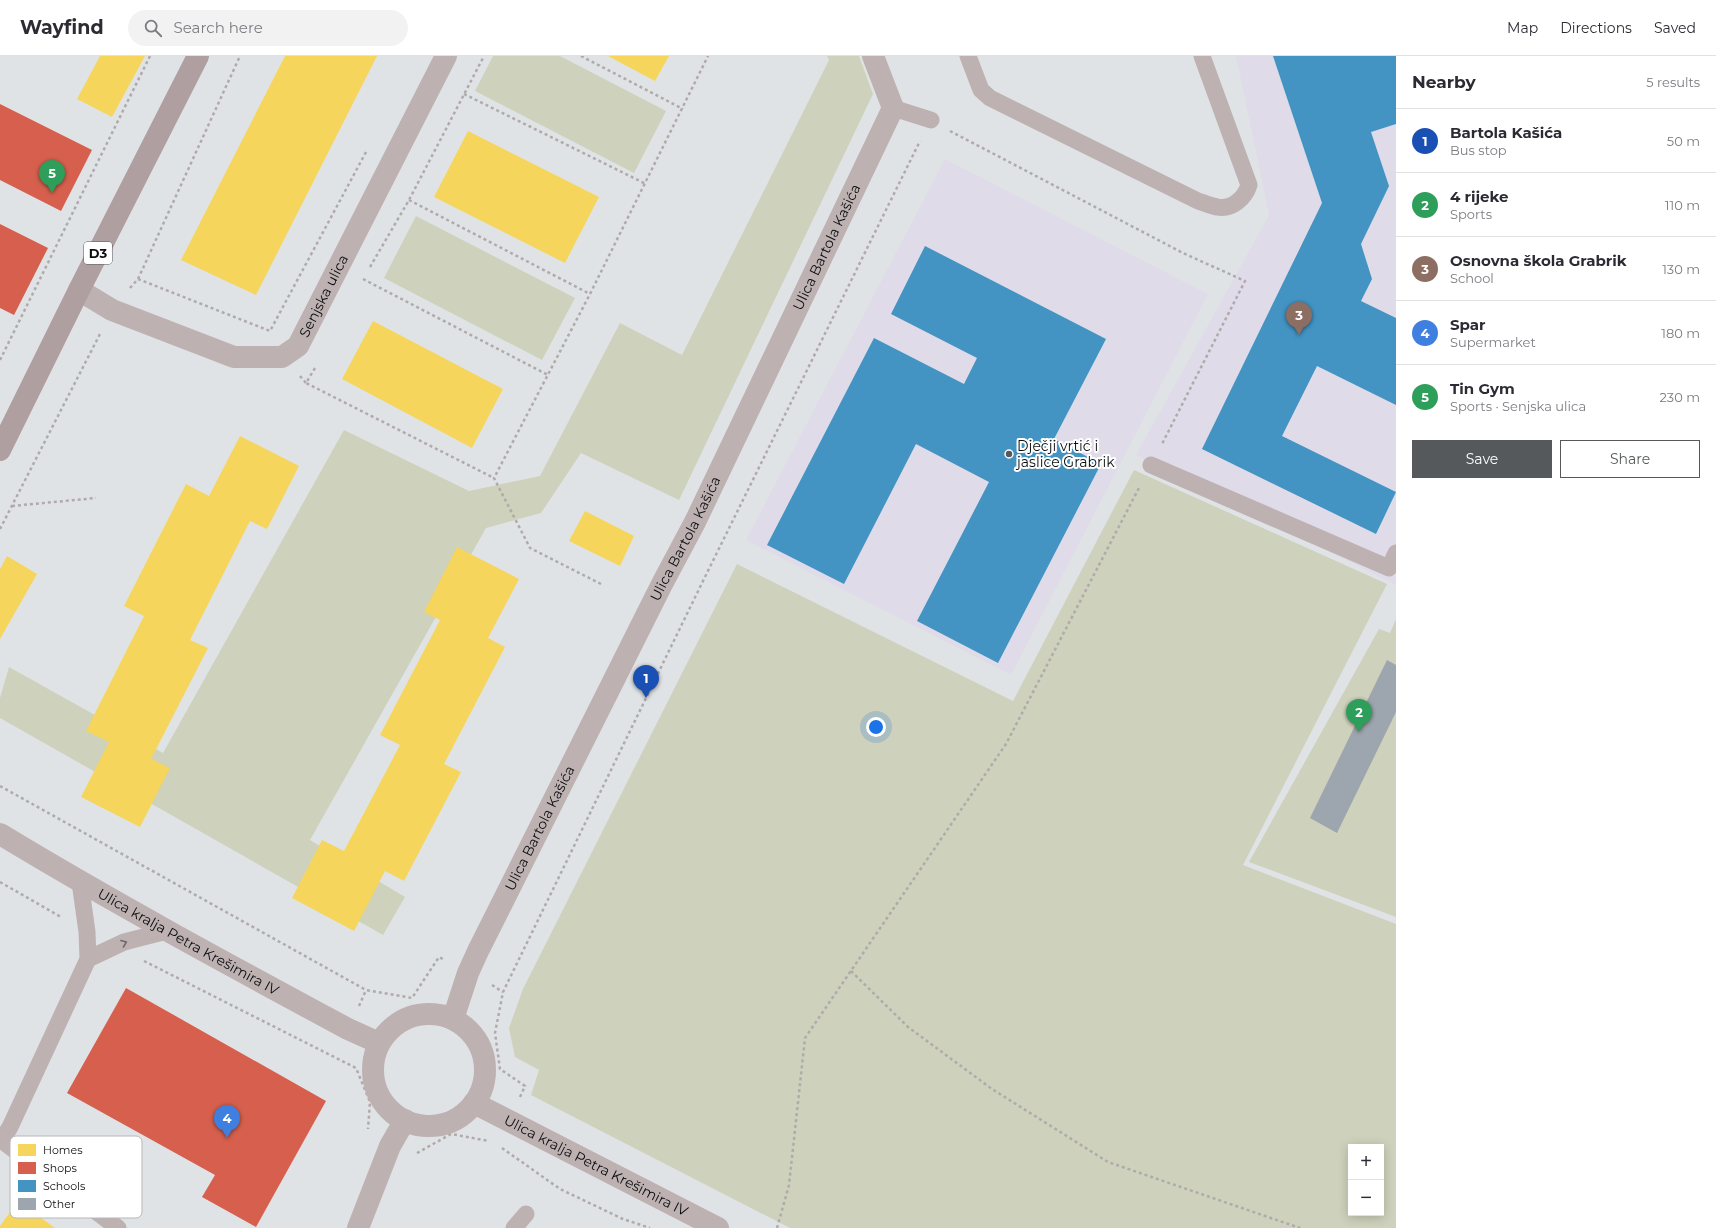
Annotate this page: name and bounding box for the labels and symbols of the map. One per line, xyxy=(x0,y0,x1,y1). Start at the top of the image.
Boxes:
pin: 5 xyxy=(39,160,65,193)
street label: Ulica Bartola Kašića xyxy=(789,181,864,313)
road number: D3 xyxy=(84,242,112,264)
street label: Senjska ulica xyxy=(295,251,352,340)
pin: 3 xyxy=(1286,302,1312,335)
place label: Dječji vrtić i jaslice Grabrik xyxy=(1015,437,1115,471)
marker: Dječji vrtić i jaslice Grabrik xyxy=(1004,449,1014,459)
street label: Ulica Bartola Kašića xyxy=(646,473,725,604)
pin: 1 xyxy=(633,665,659,698)
pin: 2 xyxy=(1346,699,1372,732)
your location xyxy=(866,717,886,737)
street label: Ulica Bartola Kašića xyxy=(501,762,579,894)
street label: Ulica kralja Petra Krešimira IV xyxy=(95,884,282,999)
one-way arrow xyxy=(120,939,127,947)
pin: 4 xyxy=(214,1105,240,1138)
street label: Ulica kralja Petra Krešimira IV xyxy=(501,1111,691,1220)
legend xyxy=(10,1136,142,1218)
text: Homes xyxy=(43,1143,83,1157)
text: Shops xyxy=(43,1161,78,1175)
text: Schools xyxy=(43,1179,86,1193)
text: Other xyxy=(43,1197,75,1211)

